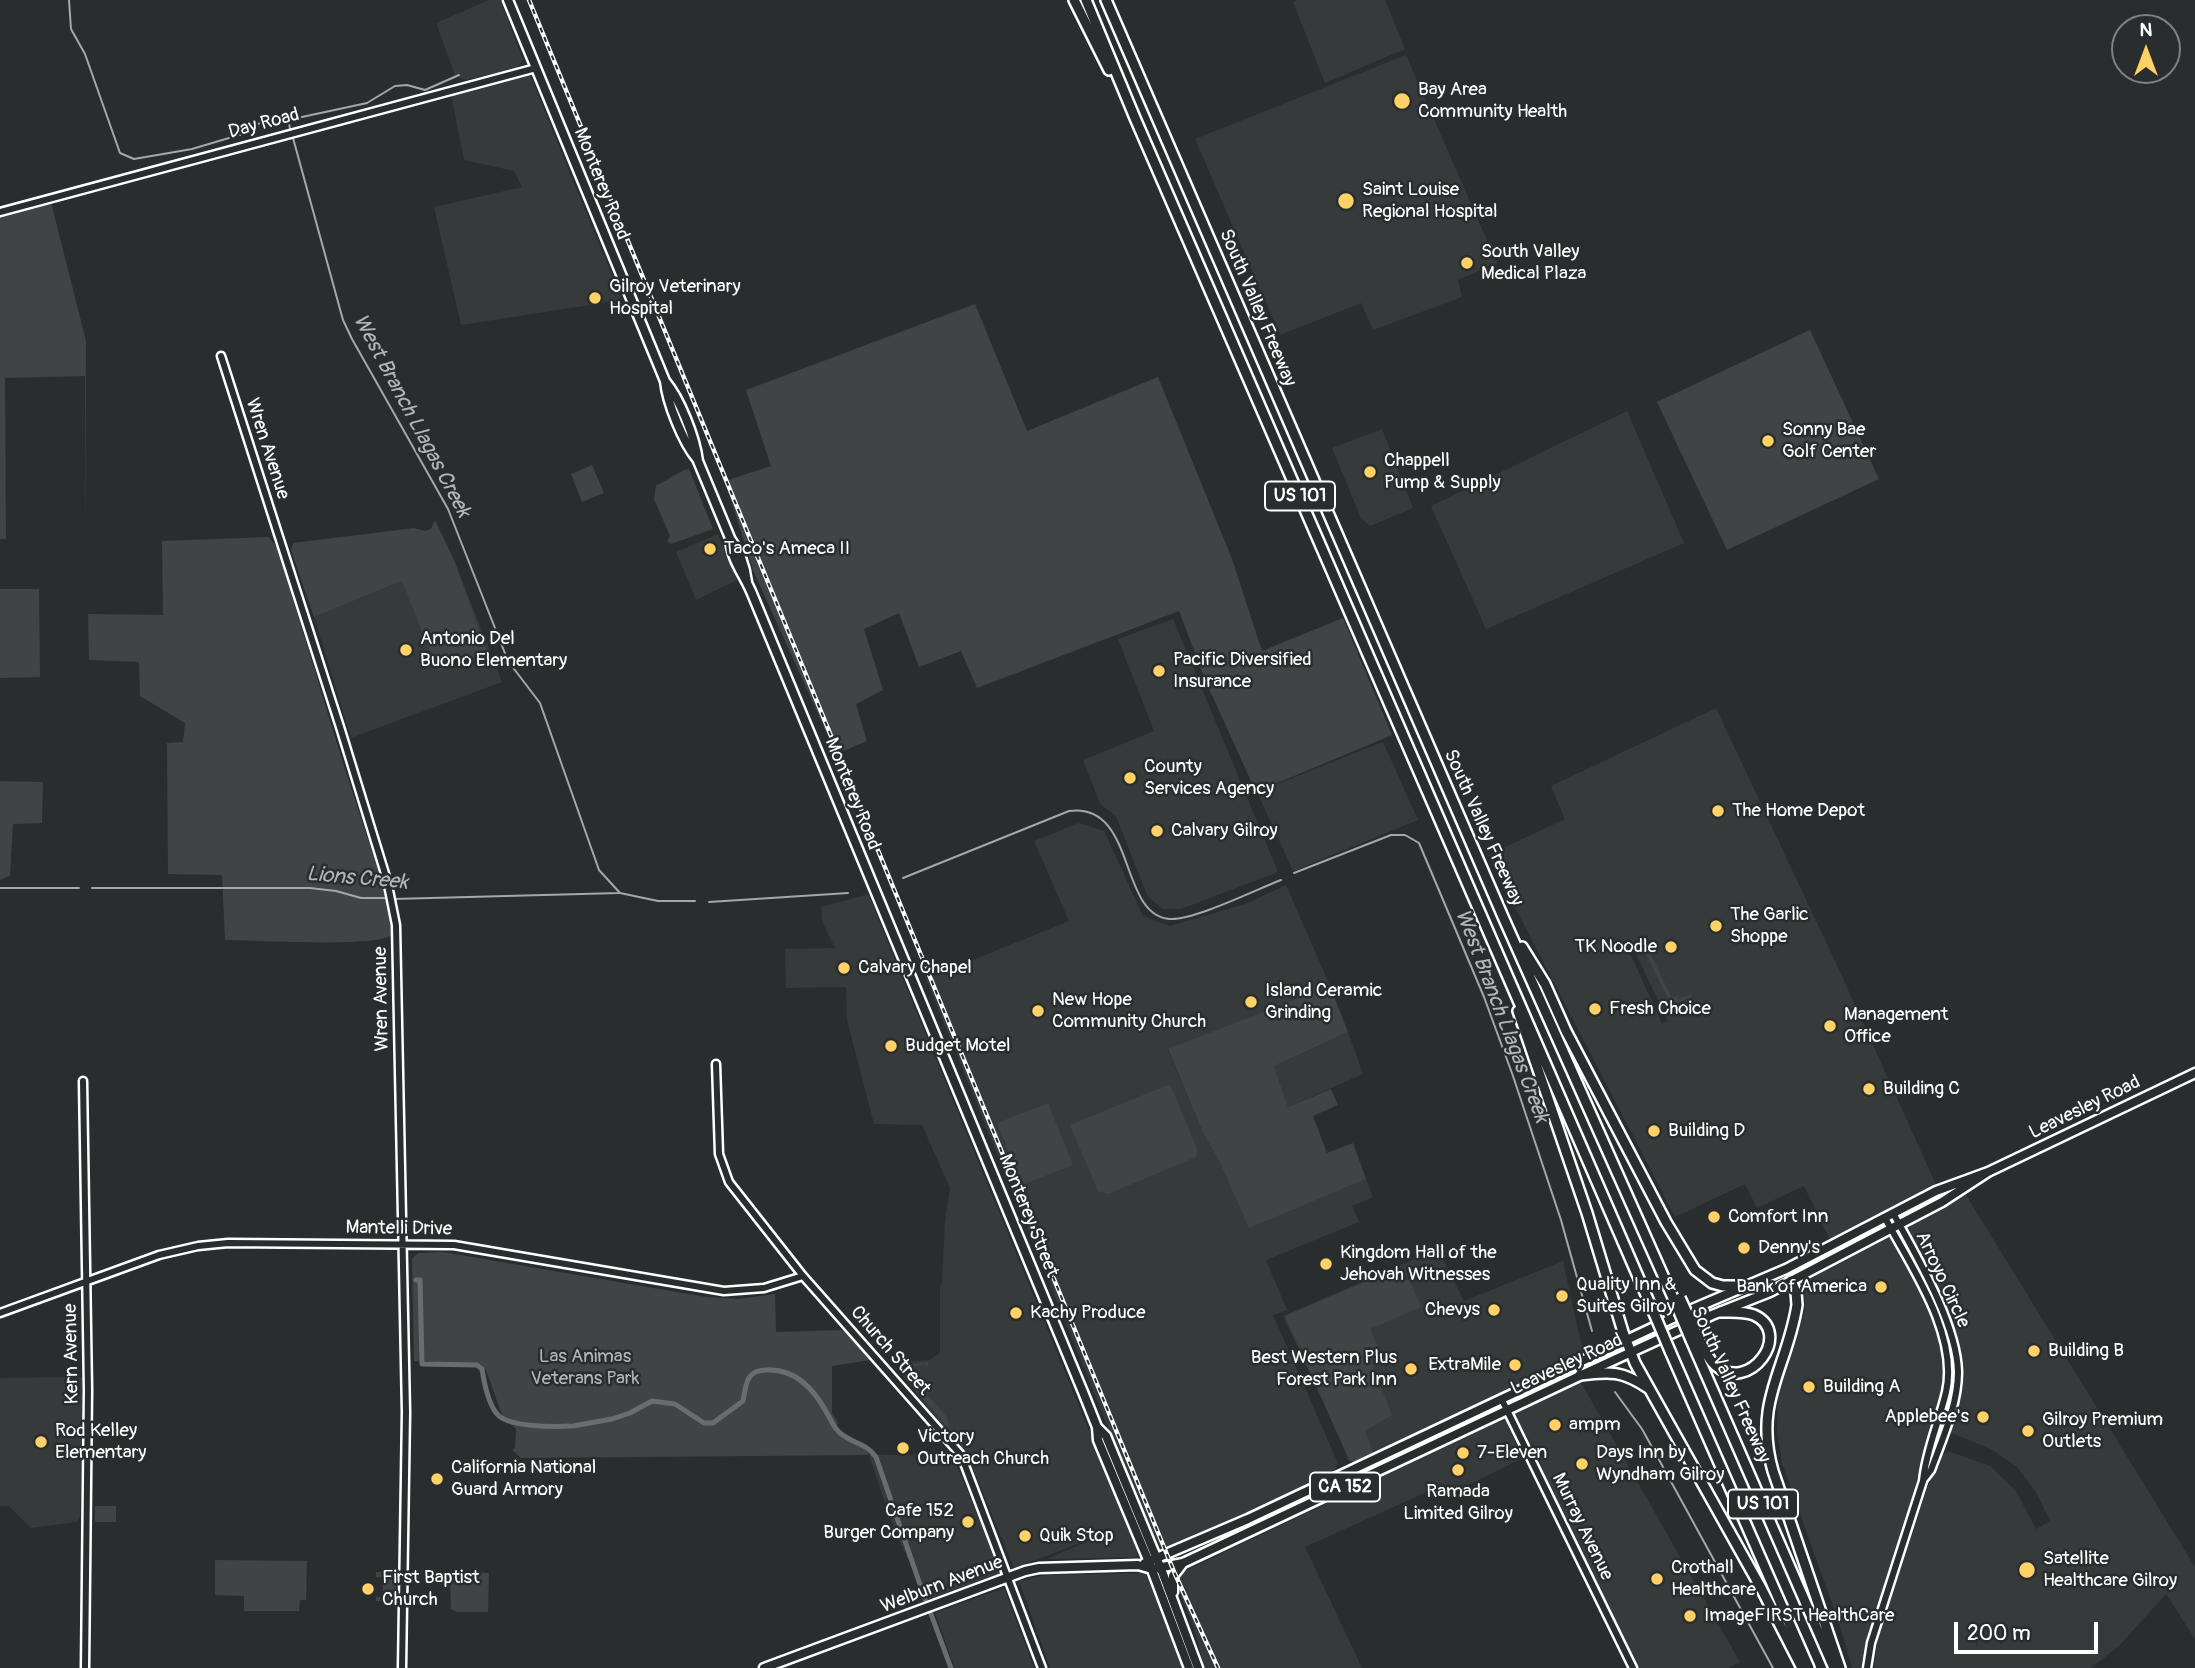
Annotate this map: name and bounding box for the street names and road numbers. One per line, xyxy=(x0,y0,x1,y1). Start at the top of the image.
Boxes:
street label: Day Road xyxy=(226,104,302,144)
street label: Monterey Road xyxy=(568,125,634,243)
street label: South Valley Freeway xyxy=(1214,226,1300,390)
street label: Wren Avenue xyxy=(240,396,294,502)
road number: US 101 xyxy=(1265,482,1335,510)
street label: Monterey Road xyxy=(819,735,885,853)
street label: South Valley Freeway xyxy=(1438,746,1528,910)
street label: Wren Avenue xyxy=(370,946,394,1052)
street label: Leavesley Road xyxy=(2026,1071,2144,1145)
street label: Monterey Street xyxy=(993,1151,1063,1281)
street label: Mantelli Drive xyxy=(345,1217,453,1241)
street label: Arroyo Circle xyxy=(1910,1228,1974,1332)
street label: Church Street xyxy=(845,1302,935,1400)
street label: Kern Avenue xyxy=(60,1303,84,1405)
street label: South Valley Freeway xyxy=(1685,1303,1775,1467)
street label: Leavesley Road xyxy=(1507,1329,1627,1401)
street label: Murray Avenue xyxy=(1546,1470,1618,1584)
road number: CA 152 xyxy=(1310,1472,1380,1502)
road number: US 101 xyxy=(1728,1490,1798,1518)
street label: Welburn Avenue xyxy=(878,1551,1006,1619)

